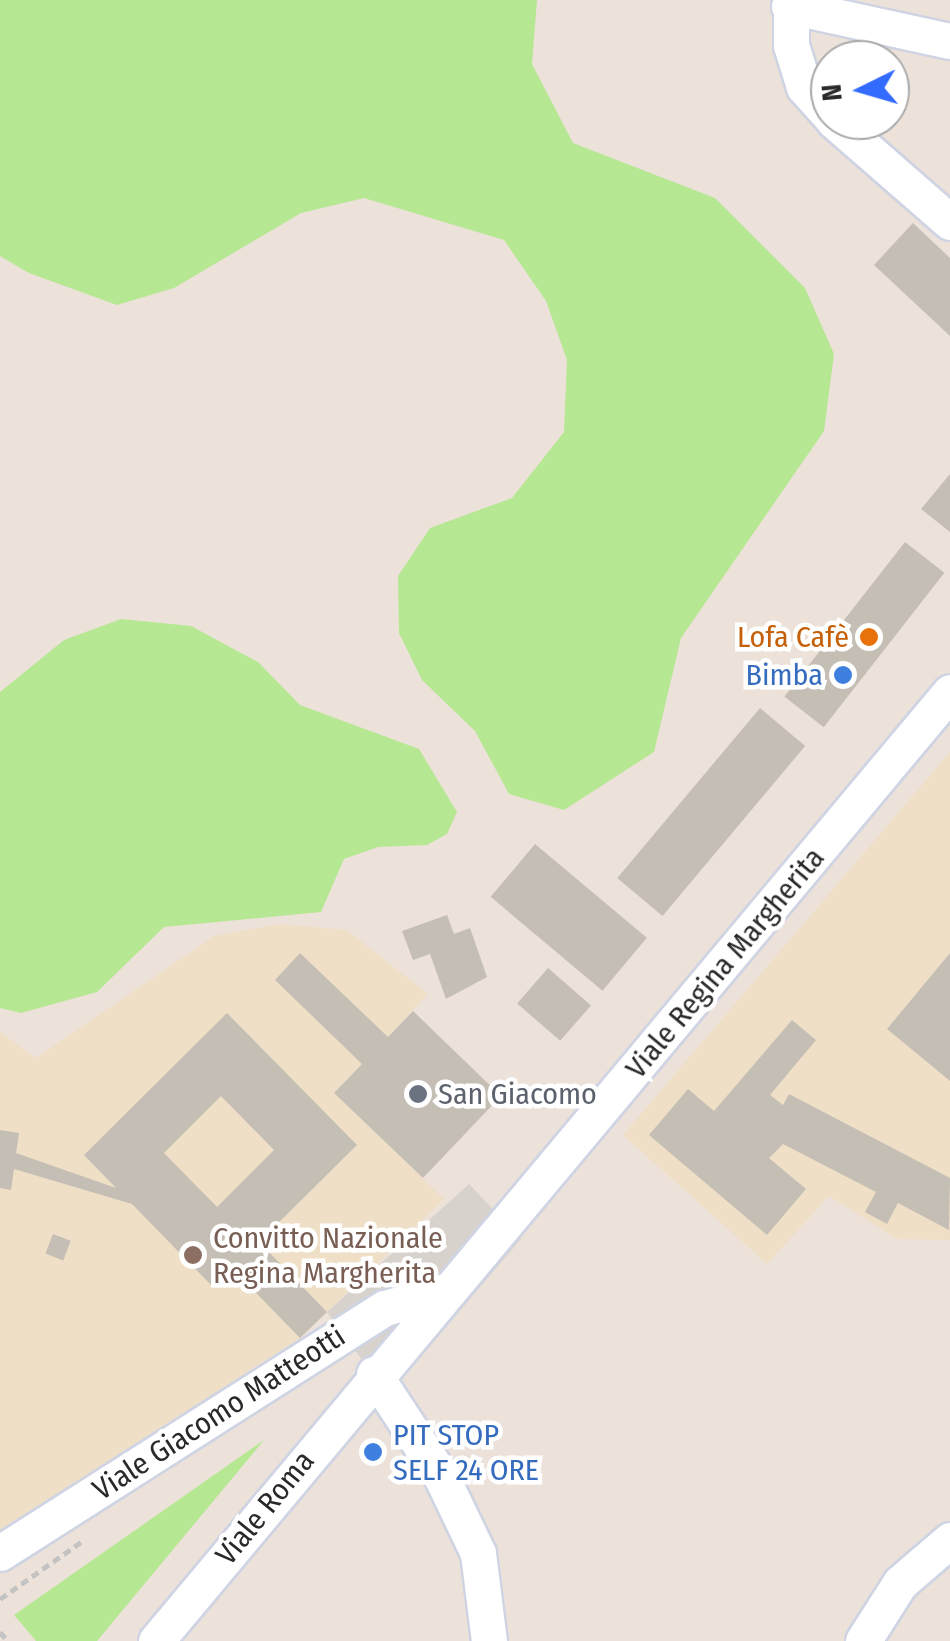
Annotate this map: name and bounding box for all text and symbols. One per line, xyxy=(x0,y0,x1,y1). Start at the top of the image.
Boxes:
north arrow xyxy=(810,40,910,140)
text: N xyxy=(814,83,849,102)
place label: Lofa Cafè xyxy=(737,619,849,655)
marker: Lofa Cafè xyxy=(858,626,880,648)
place label: Bimba xyxy=(746,657,823,693)
marker: Bimba xyxy=(832,664,854,686)
street label: Viale Regina Margherita xyxy=(618,840,832,1086)
place label: San Giacomo xyxy=(438,1076,597,1112)
marker: San Giacomo xyxy=(407,1083,429,1105)
place label: Convitto Nazionale Regina Margherita xyxy=(213,1220,443,1290)
marker: Convitto Nazionale Regina Margherita xyxy=(182,1244,204,1266)
street label: Viale Giacomo Matteotti xyxy=(86,1318,352,1508)
place label: PIT STOP SELF 24 ORE xyxy=(393,1417,539,1488)
marker: PIT STOP SELF 24 ORE xyxy=(362,1441,384,1463)
street label: Viale Roma xyxy=(208,1444,322,1572)

